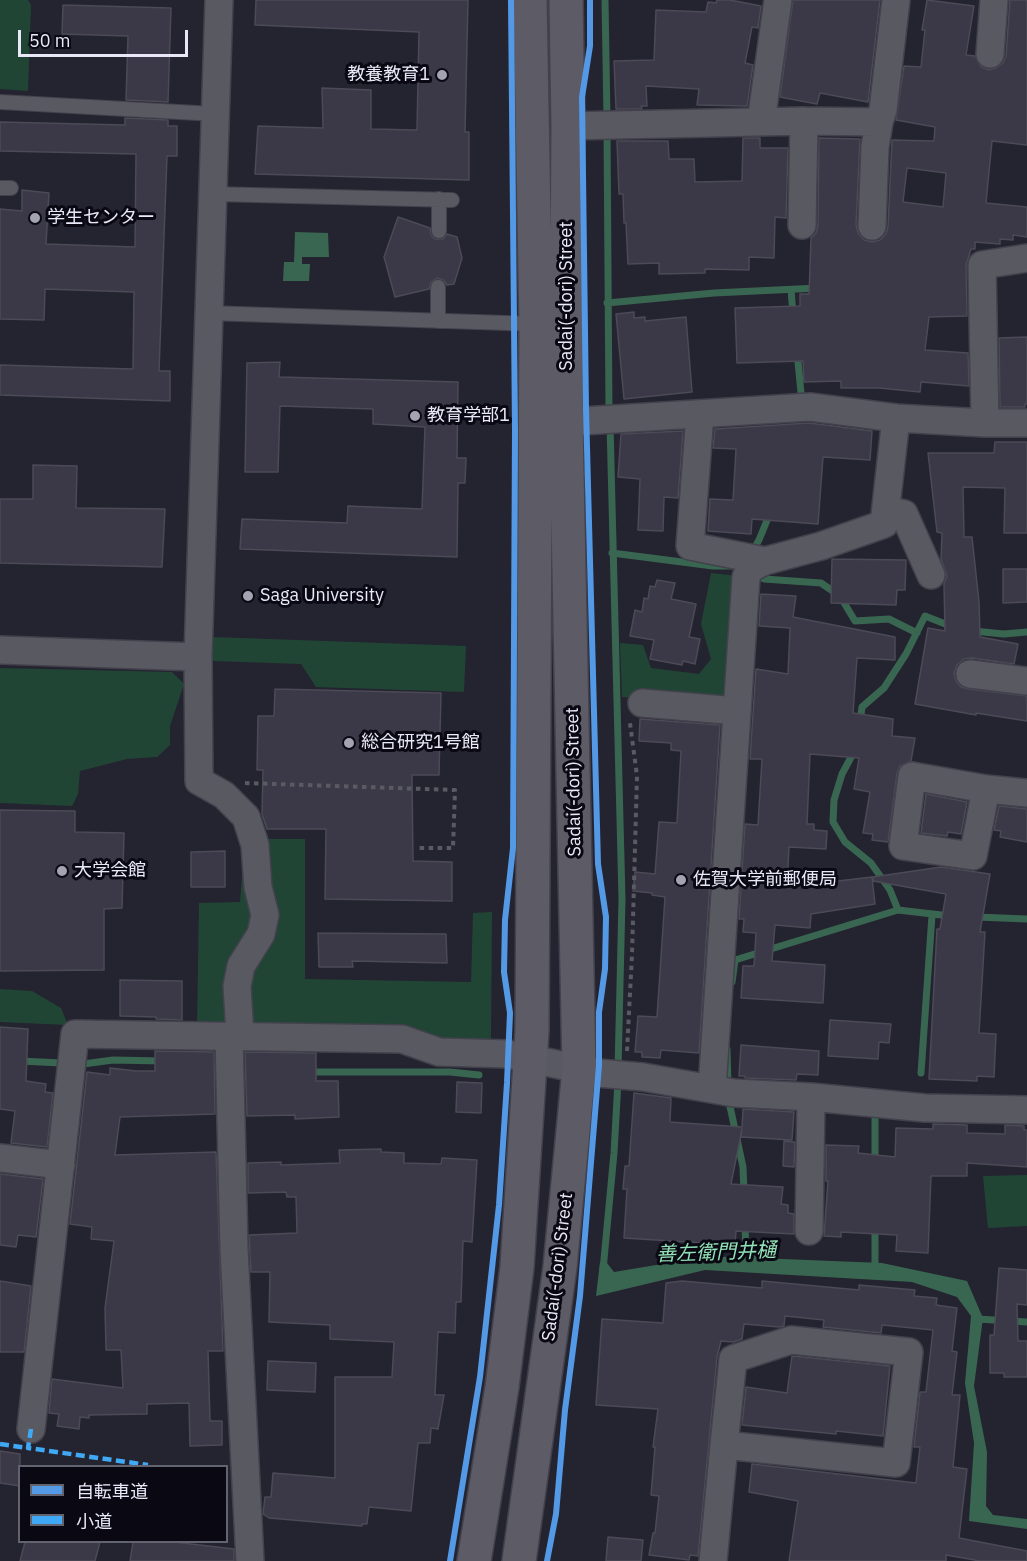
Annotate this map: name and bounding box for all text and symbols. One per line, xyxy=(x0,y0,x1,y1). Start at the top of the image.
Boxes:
scale bar xyxy=(21,18,190,56)
text: 50 m xyxy=(29,29,71,52)
place label: 教養教育1 xyxy=(347,64,430,86)
marker: 教養教育1 xyxy=(435,68,449,82)
place label: 学生センター xyxy=(47,207,155,229)
marker: 学生センター xyxy=(28,211,42,225)
street label: Sadai(-dori) Street xyxy=(556,221,578,371)
place label: 教育学部1 xyxy=(427,405,510,427)
marker: 教育学部1 xyxy=(408,409,422,423)
place label: Saga University xyxy=(260,585,384,607)
marker: Saga University xyxy=(241,589,255,603)
street label: Sadai(-dori) Street xyxy=(562,707,586,857)
place label: 総合研究1号館 xyxy=(361,732,480,754)
marker: 総合研究1号館 xyxy=(342,736,356,750)
place label: 大学会館 xyxy=(74,860,146,882)
marker: 大学会館 xyxy=(55,864,69,878)
place label: 佐賀大学前郵便局 xyxy=(693,869,837,891)
marker: 佐賀大学前郵便局 xyxy=(674,873,688,887)
street label: Sadai(-dori) Street xyxy=(538,1192,578,1342)
water label: 善左衛門井樋 xyxy=(656,1239,776,1267)
legend xyxy=(18,1465,228,1543)
text: 自転車道 xyxy=(76,1480,148,1503)
text: 小道 xyxy=(76,1510,112,1533)

